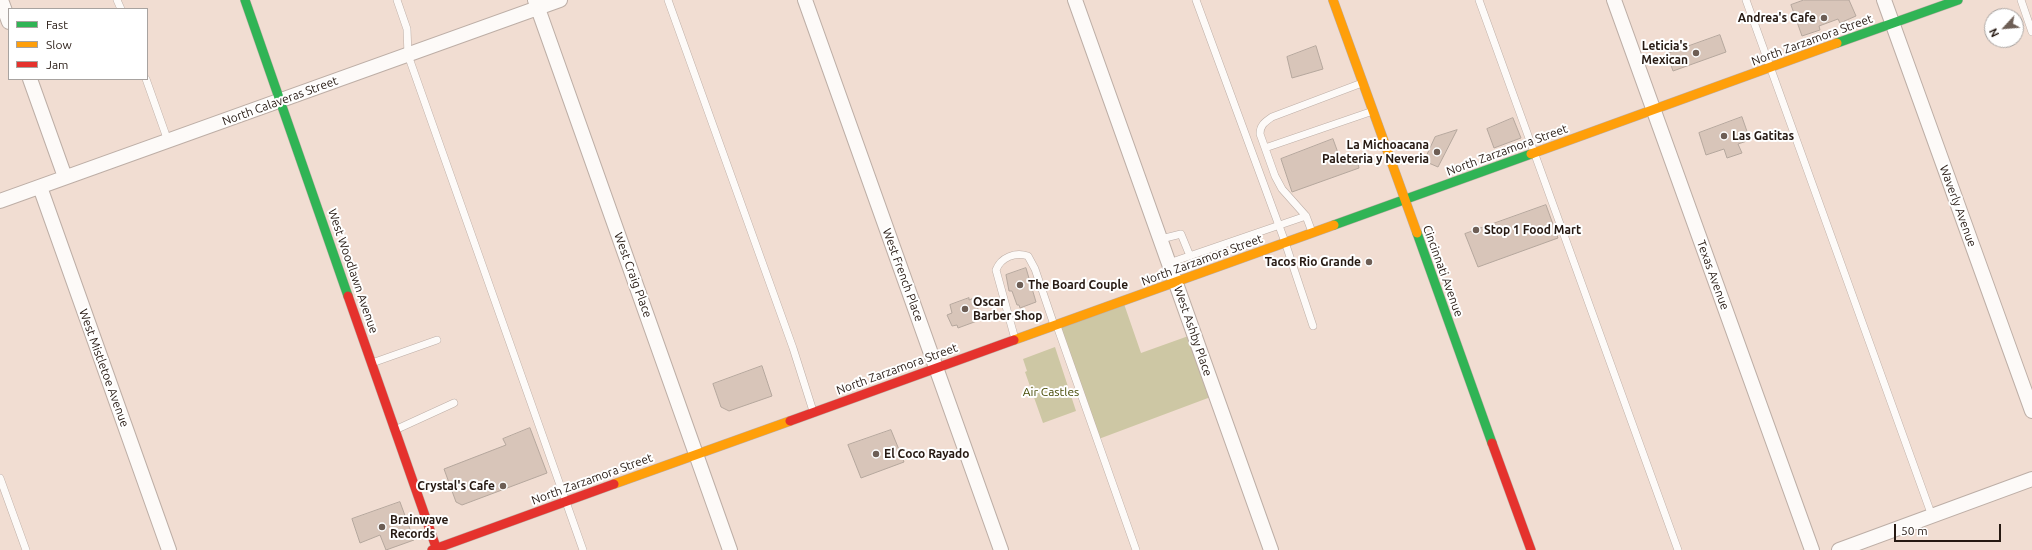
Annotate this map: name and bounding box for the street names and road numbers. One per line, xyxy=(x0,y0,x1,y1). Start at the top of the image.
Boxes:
street label: North Zarzamora Street xyxy=(1749,11,1875,69)
street label: North Calaveras Street xyxy=(220,73,340,129)
street label: North Zarzamora Street xyxy=(1444,121,1570,179)
street label: Waverly Avenue xyxy=(1937,163,1979,249)
street label: West Woodlawn Avenue xyxy=(325,207,381,335)
street label: Cincinnati Avenue xyxy=(1420,223,1466,319)
street label: West French Place xyxy=(879,226,927,324)
street label: West Craig Place xyxy=(611,230,655,320)
street label: North Zarzamora Street xyxy=(1139,231,1265,289)
street label: Texas Avenue xyxy=(1694,238,1732,312)
street label: West Ashby Place xyxy=(1171,284,1215,378)
street label: West Mistletoe Avenue xyxy=(76,307,132,429)
street label: North Zarzamora Street xyxy=(834,340,960,398)
street label: North Zarzamora Street xyxy=(529,450,655,508)

